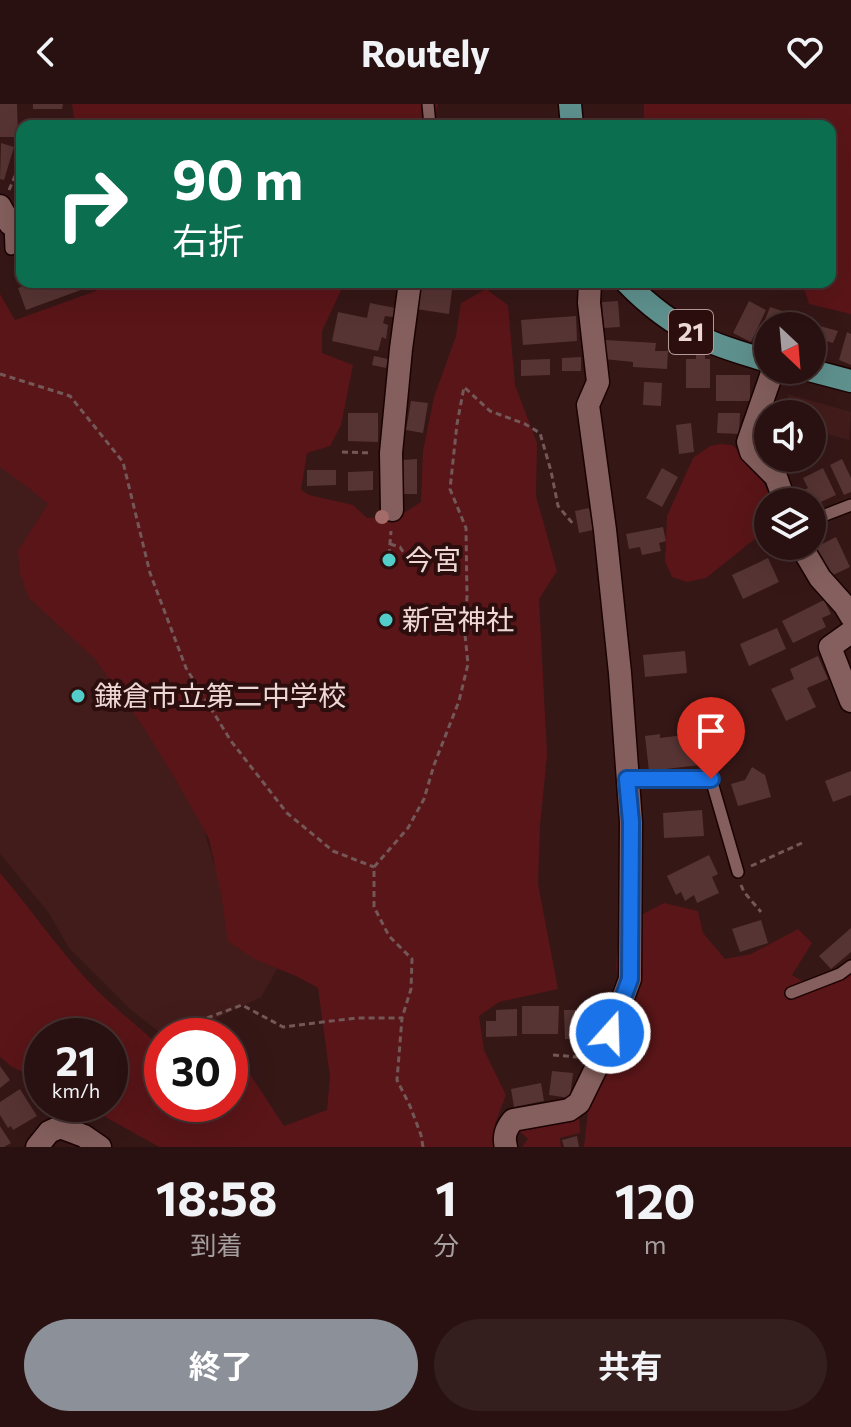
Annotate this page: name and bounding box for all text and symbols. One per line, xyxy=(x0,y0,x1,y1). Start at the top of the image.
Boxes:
icon: back xyxy=(24,30,68,74)
text: Routely xyxy=(361,30,490,74)
icon: heart xyxy=(783,30,827,74)
text: 90 m xyxy=(172,143,303,212)
icon: right xyxy=(40,152,144,256)
text: 右折 xyxy=(172,217,244,261)
road number: 21 xyxy=(669,310,713,354)
north arrow xyxy=(754,312,826,384)
map controls xyxy=(754,312,826,560)
button: sound xyxy=(754,400,826,472)
button: layers xyxy=(754,488,826,560)
place label: 今宮 xyxy=(405,542,461,576)
marker: 今宮 xyxy=(380,551,398,569)
place label: 新宮神社 xyxy=(402,602,514,636)
marker: 新宮神社 xyxy=(377,611,395,629)
place label: 鎌倉市立第二中学校 xyxy=(94,678,346,712)
marker: 鎌倉市立第二中学校 xyxy=(69,687,87,705)
pin xyxy=(677,697,745,779)
icon: arrive xyxy=(689,709,733,753)
position arrow xyxy=(568,991,652,1075)
speed limit sign: 30 xyxy=(144,1018,248,1122)
text: 21 xyxy=(56,1035,96,1084)
text: km/h xyxy=(52,1078,100,1102)
text: 18:58 xyxy=(156,1167,277,1226)
text: 1 xyxy=(435,1167,457,1226)
text: 120 xyxy=(615,1170,695,1229)
text: m xyxy=(644,1228,666,1259)
text: 到着 xyxy=(191,1229,243,1260)
text: 分 xyxy=(433,1229,459,1260)
button: 終了 xyxy=(24,1319,418,1411)
button: 共有 xyxy=(434,1319,827,1411)

